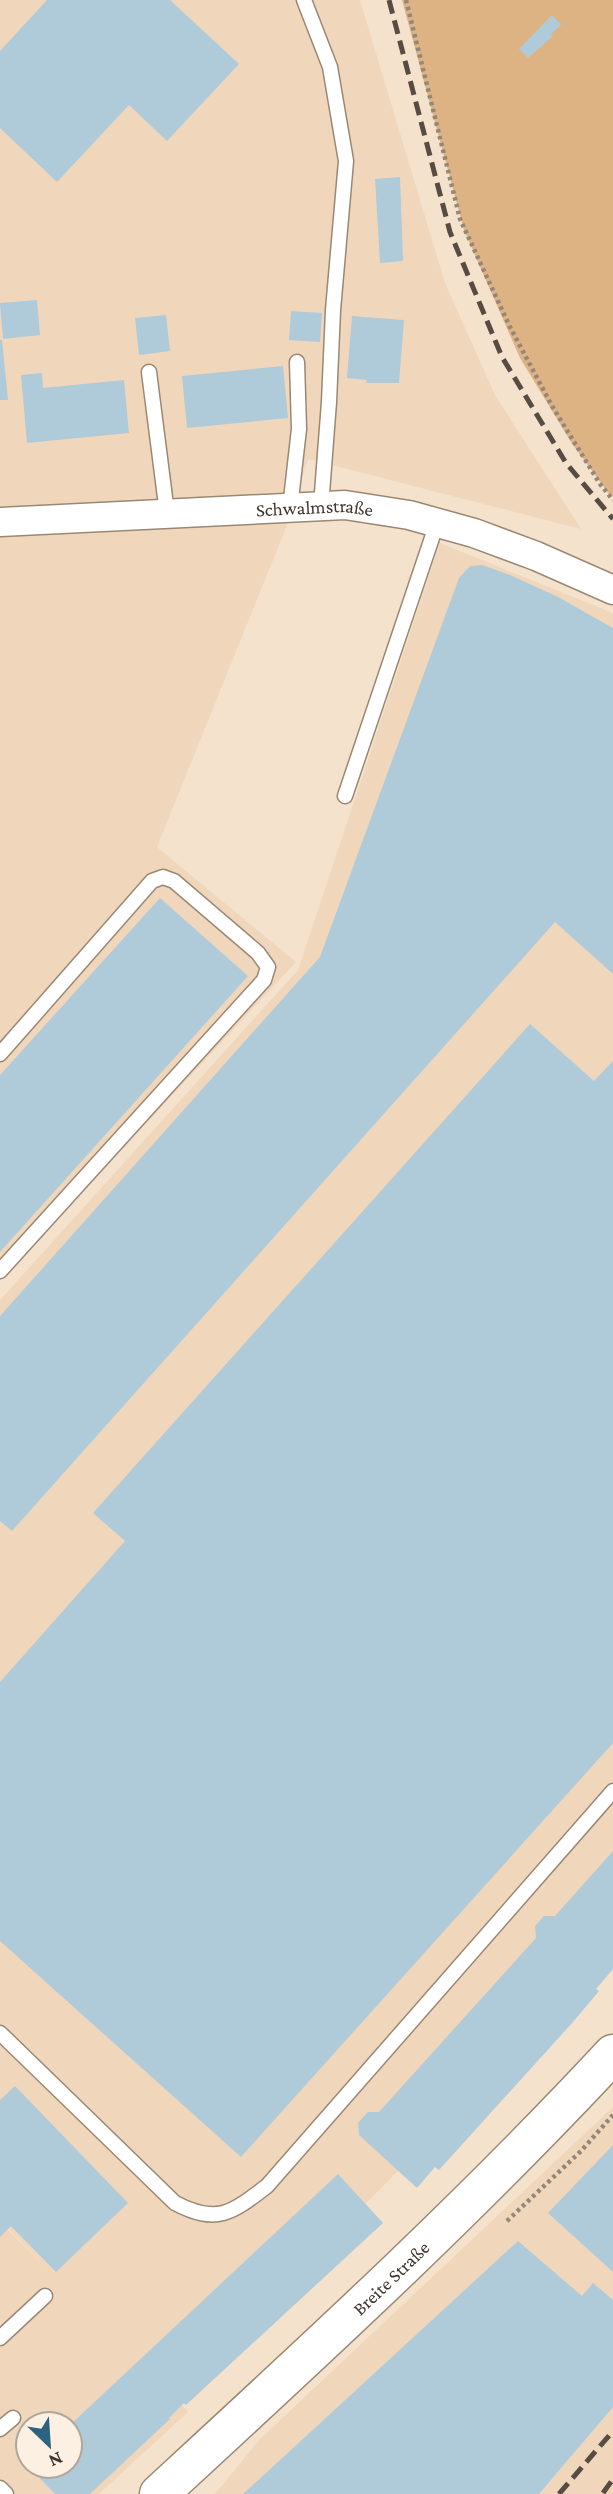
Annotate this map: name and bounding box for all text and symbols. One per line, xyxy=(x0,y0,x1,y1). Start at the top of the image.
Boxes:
street label: Schwalmstraße xyxy=(255,495,375,520)
street label: Breite Straße xyxy=(349,2237,434,2319)
north arrow xyxy=(14,2410,84,2480)
text: N xyxy=(46,2448,66,2472)

